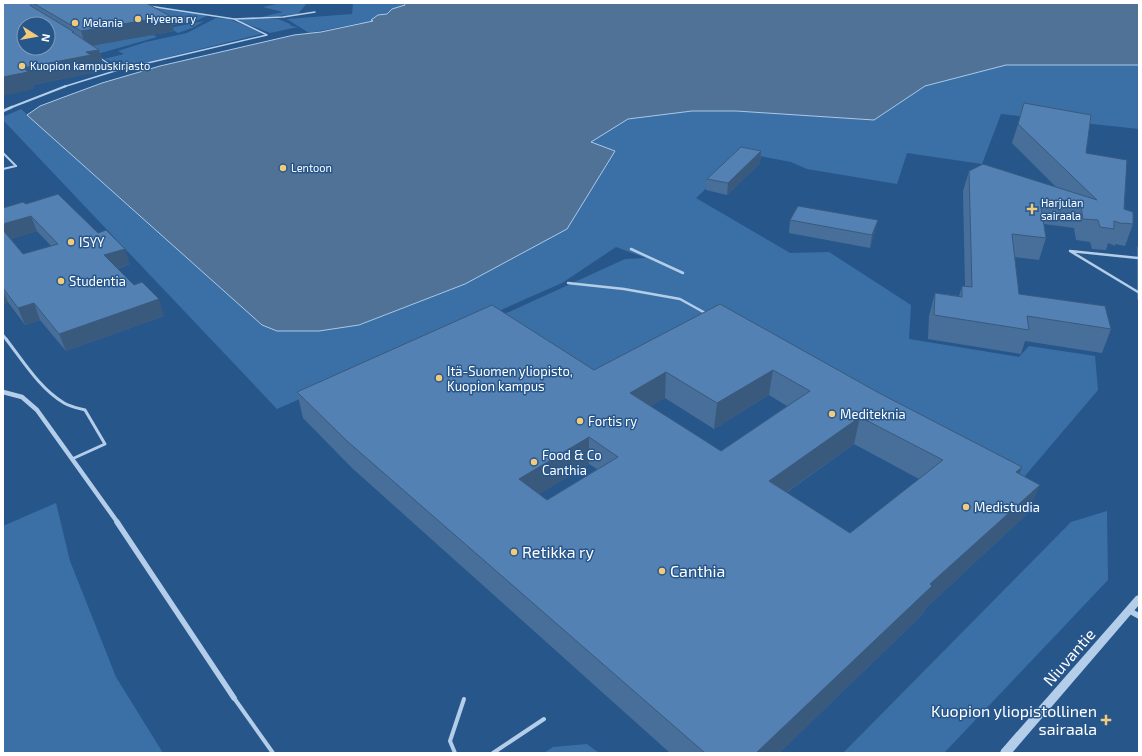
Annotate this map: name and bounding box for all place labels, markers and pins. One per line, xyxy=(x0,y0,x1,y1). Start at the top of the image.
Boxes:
place label: Hyeena ry xyxy=(146,12,196,25)
marker: Hyeena ry xyxy=(133,14,143,24)
place label: Melania xyxy=(83,16,123,29)
marker: Melania xyxy=(70,18,80,28)
place label: Kuopion kampuskirjasto xyxy=(30,59,150,73)
marker: Kuopion kampuskirjasto xyxy=(17,61,27,71)
place label: Lentoon xyxy=(291,161,332,174)
marker: Lentoon xyxy=(278,163,288,173)
place label: Harjulan sairaala xyxy=(1041,196,1084,222)
marker: Harjulan sairaala xyxy=(1026,203,1038,215)
place label: ISYY xyxy=(79,234,105,250)
marker: ISYY xyxy=(66,237,76,247)
place label: Studentia xyxy=(69,273,126,289)
marker: Studentia xyxy=(56,276,66,286)
place label: Itä-Suomen yliopisto, Kuopion kampus xyxy=(447,363,573,394)
marker: Itä-Suomen yliopisto, Kuopion kampus xyxy=(434,373,444,383)
place label: Mediteknia xyxy=(840,406,906,422)
marker: Mediteknia xyxy=(827,409,837,419)
place label: Fortis ry xyxy=(588,413,637,429)
marker: Fortis ry xyxy=(575,416,585,426)
place label: Food & Co Canthia xyxy=(542,447,602,478)
marker: Food & Co Canthia xyxy=(529,457,539,467)
place label: Medistudia xyxy=(974,499,1040,515)
marker: Medistudia xyxy=(961,502,971,512)
place label: Retikka ry xyxy=(522,542,595,561)
marker: Retikka ry xyxy=(509,547,519,557)
place label: Canthia xyxy=(670,561,725,580)
marker: Canthia xyxy=(657,566,667,576)
place label: Kuopion yliopistollinen sairaala xyxy=(931,701,1097,738)
marker: Kuopion yliopistollinen sairaala xyxy=(1100,714,1112,726)

